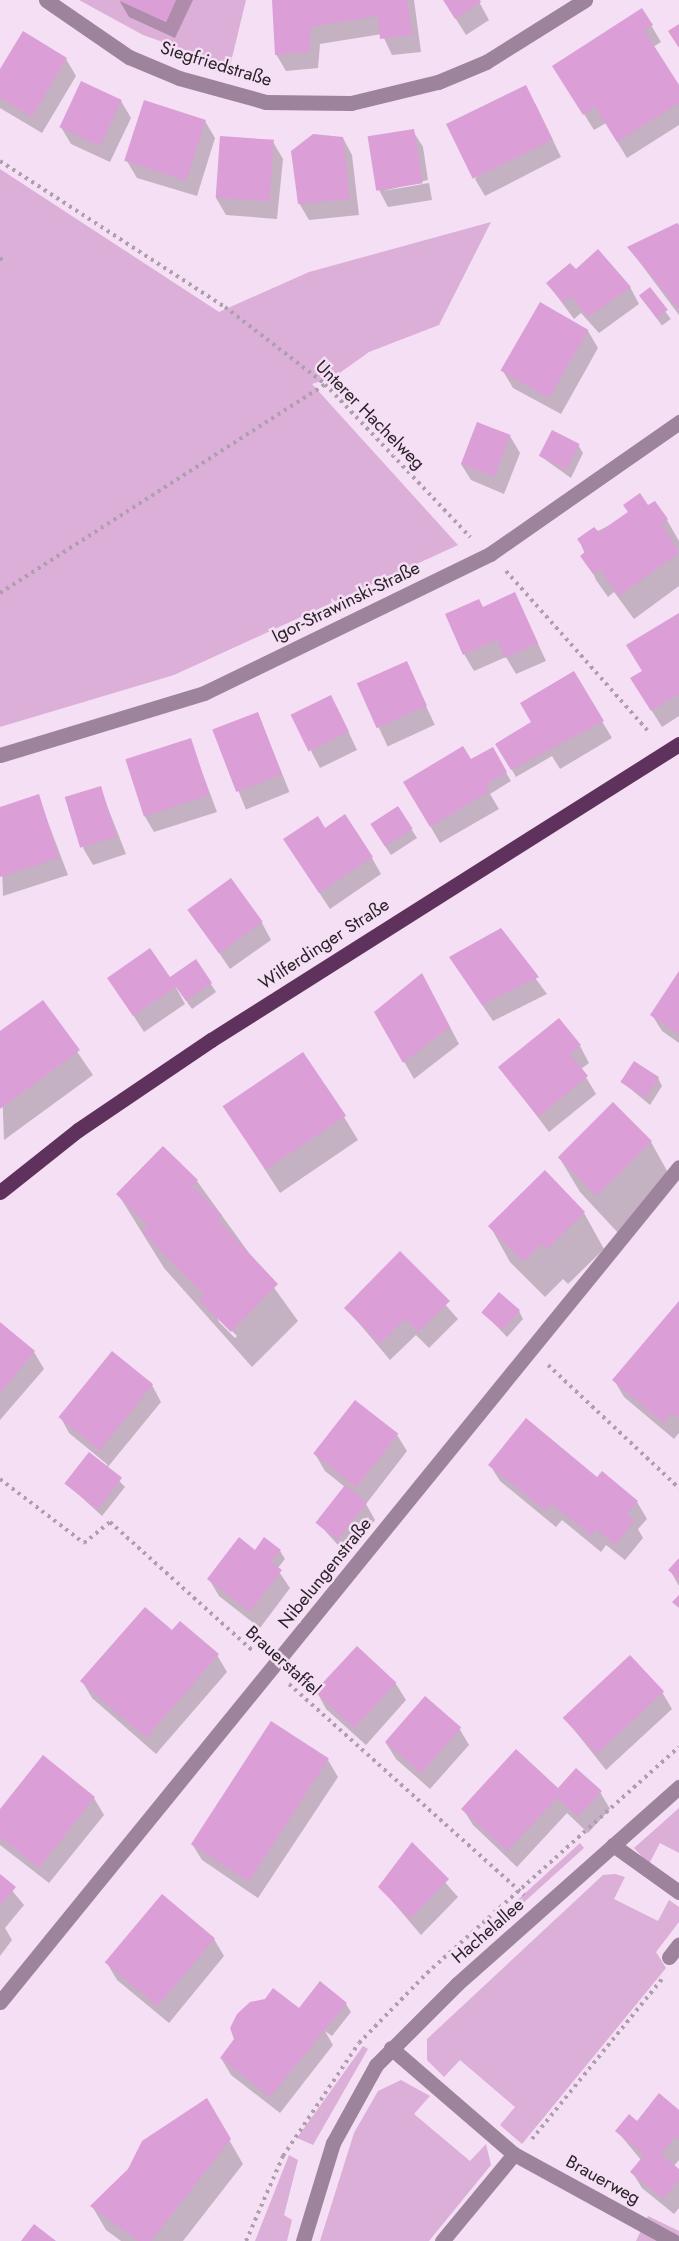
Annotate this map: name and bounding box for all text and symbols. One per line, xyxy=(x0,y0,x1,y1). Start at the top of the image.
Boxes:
street label: Siegfriedstraße xyxy=(158,37,274,91)
street label: Unterer Hachelweg xyxy=(311,356,429,474)
street label: Igor-Strawinski-Straße xyxy=(269,557,423,647)
street label: Wilferdinger Straße xyxy=(255,894,393,994)
street label: Nibelungenstraße xyxy=(274,1513,376,1633)
street label: Brauerstaffel xyxy=(241,1622,325,1700)
street label: Hachelallee xyxy=(448,1894,528,1968)
street label: Brauerweg xyxy=(562,2151,644,2209)

